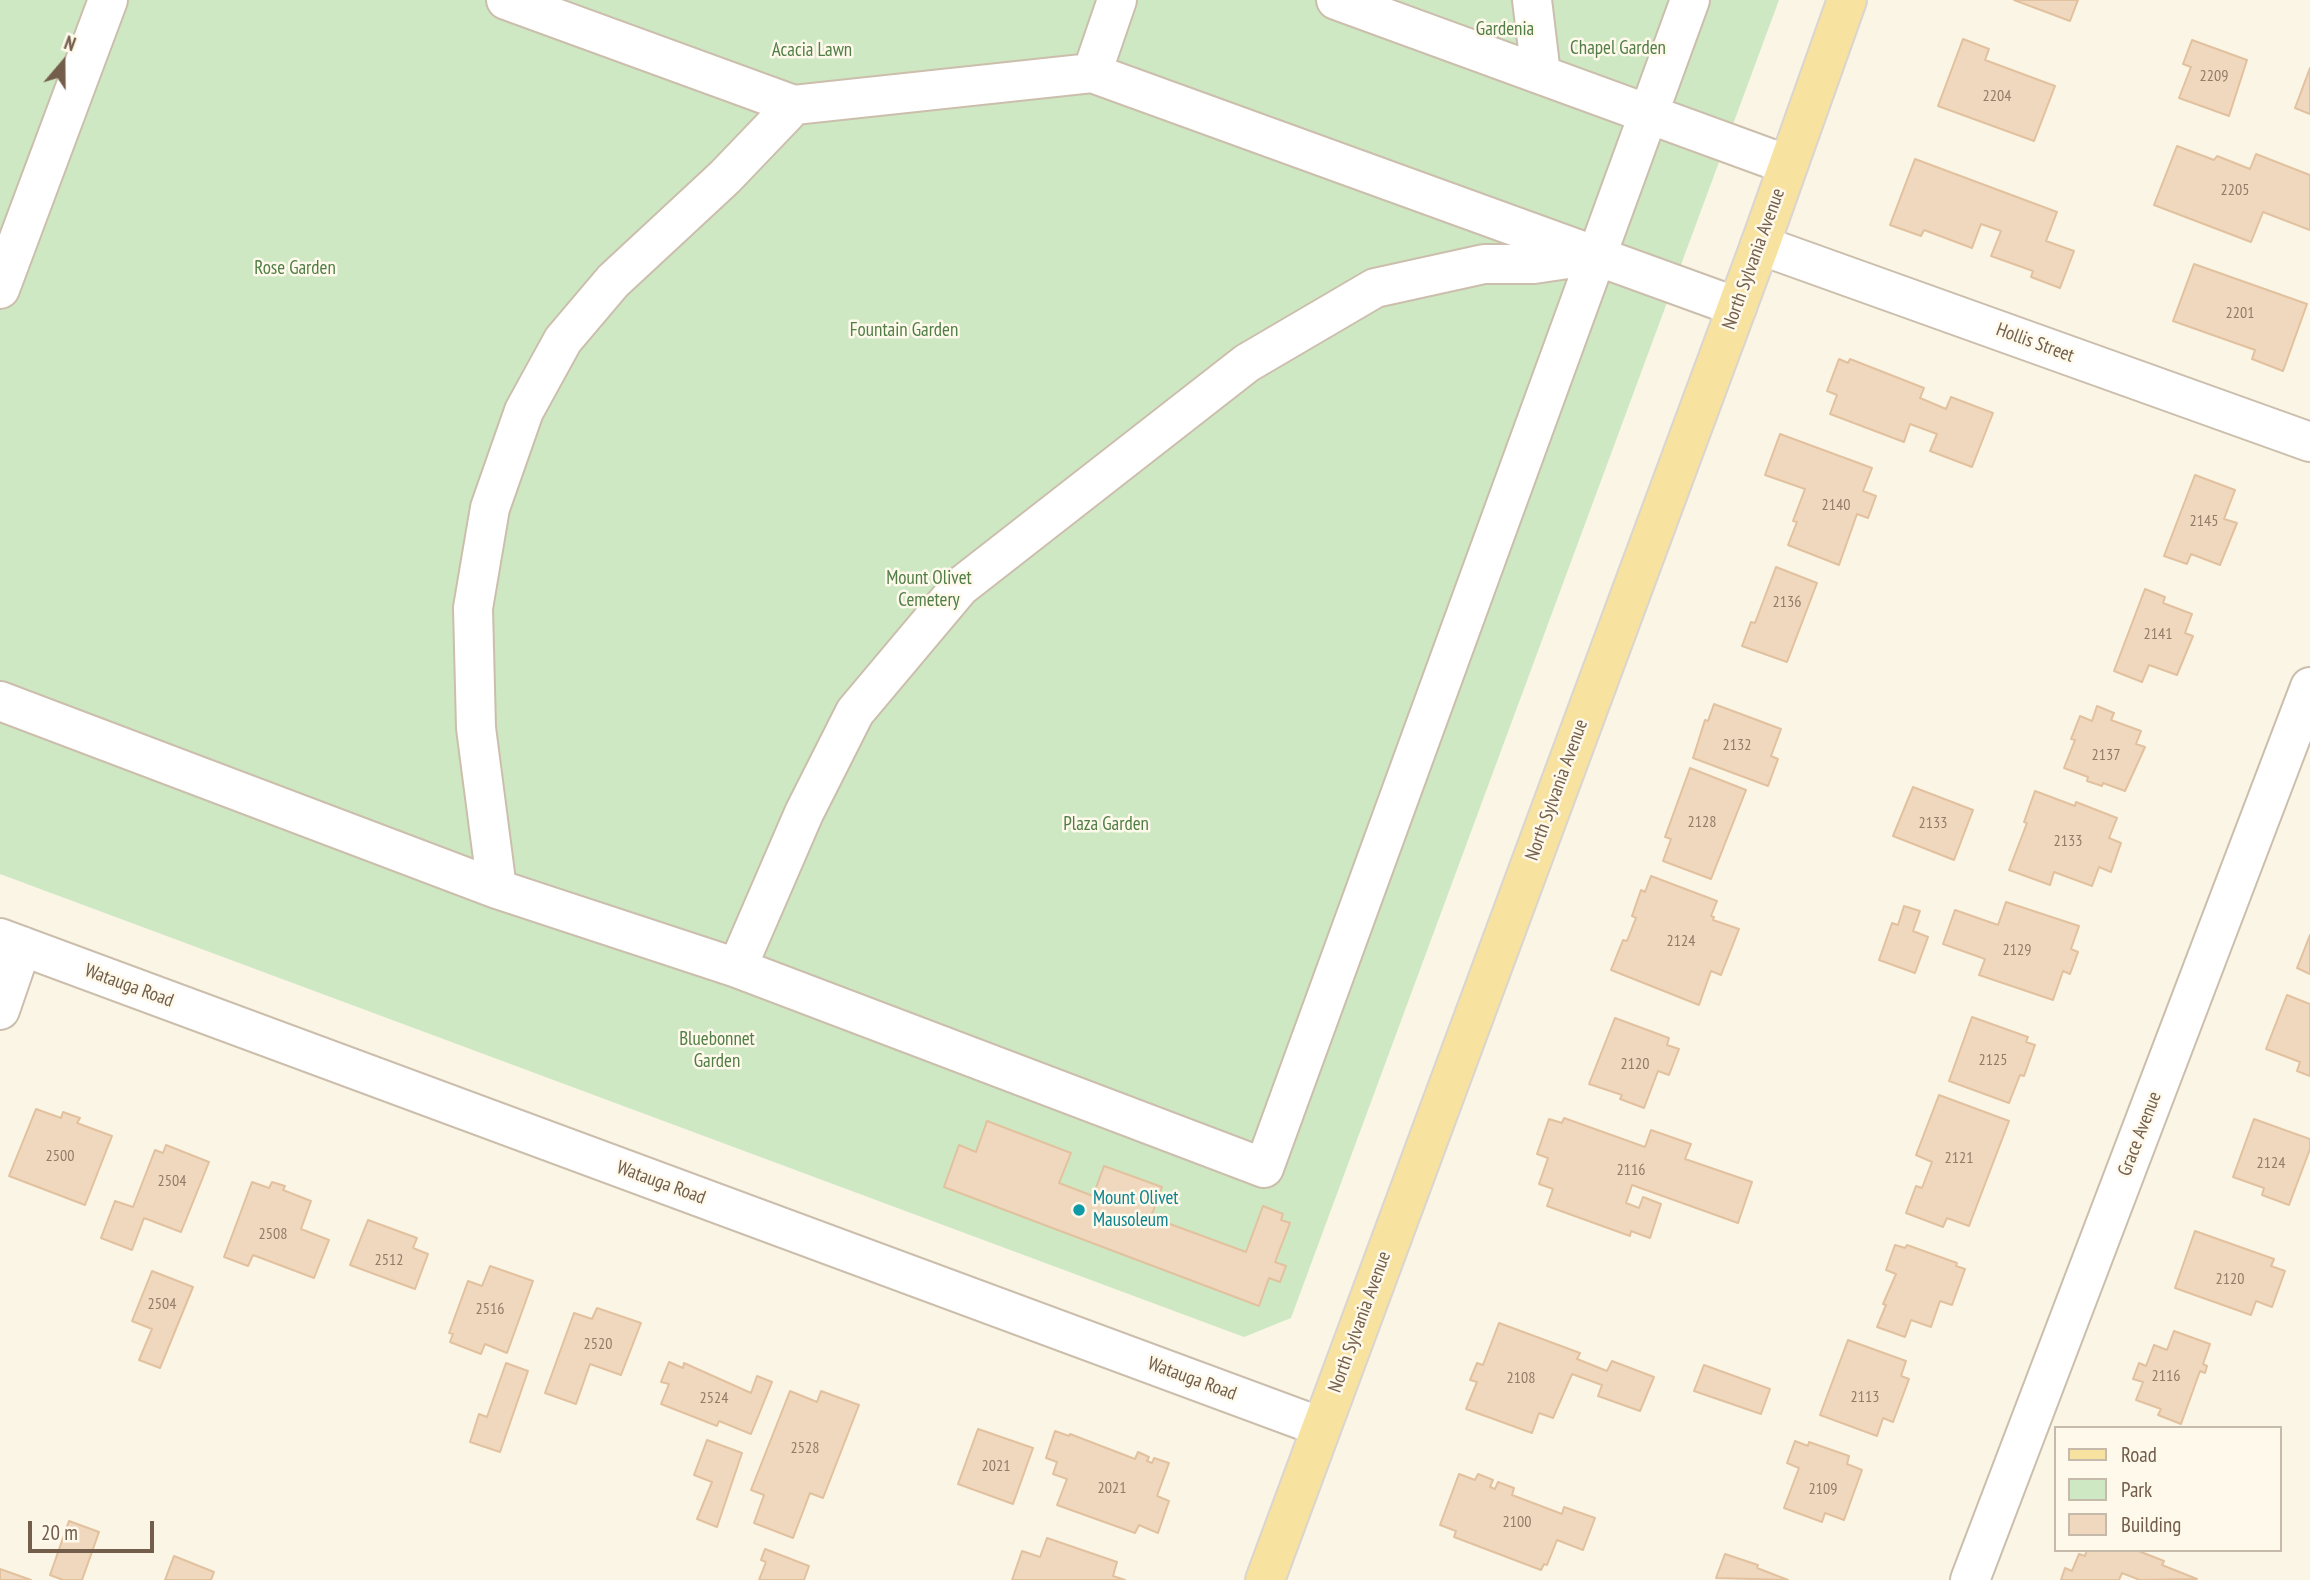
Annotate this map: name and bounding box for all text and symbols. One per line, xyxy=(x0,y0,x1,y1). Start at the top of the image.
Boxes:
park label: Gardenia xyxy=(1476,19,1534,41)
north arrow xyxy=(28,28,98,98)
text: N xyxy=(61,30,79,56)
park label: Chapel Garden xyxy=(1570,38,1666,60)
park label: Acacia Lawn xyxy=(772,40,852,62)
house number: 2209 xyxy=(2200,66,2228,86)
house number: 2204 xyxy=(1983,86,2011,106)
house number: 2205 xyxy=(2221,180,2249,200)
street label: North Sylvania Avenue xyxy=(1718,185,1790,333)
park label: Rose Garden xyxy=(254,258,336,280)
house number: 2201 xyxy=(2226,303,2254,323)
street label: Hollis Street xyxy=(1993,318,2077,368)
park label: Fountain Garden xyxy=(850,320,958,342)
house number: 2140 xyxy=(1822,495,1850,515)
house number: 2145 xyxy=(2190,511,2218,531)
park label: Mount Olivet Cemetery xyxy=(886,568,972,612)
house number: 2136 xyxy=(1773,592,1801,612)
house number: 2141 xyxy=(2144,624,2172,644)
street label: North Sylvania Avenue xyxy=(1521,716,1593,864)
house number: 2132 xyxy=(1723,735,1751,755)
house number: 2137 xyxy=(2092,745,2120,765)
house number: 2128 xyxy=(1688,812,1716,832)
house number: 2133 xyxy=(1919,813,1947,833)
park label: Plaza Garden xyxy=(1063,814,1149,836)
house number: 2133 xyxy=(2054,831,2082,851)
house number: 2124 xyxy=(1667,931,1695,951)
house number: 2129 xyxy=(2003,940,2031,960)
street label: Watauga Road xyxy=(81,959,177,1013)
park label: Bluebonnet Garden xyxy=(679,1029,755,1073)
house number: 2125 xyxy=(1979,1050,2007,1070)
house number: 2120 xyxy=(1621,1054,1649,1074)
street label: Grace Avenue xyxy=(2113,1089,2167,1179)
house number: 2500 xyxy=(46,1146,74,1166)
house number: 2121 xyxy=(1945,1148,1973,1168)
house number: 2124 xyxy=(2257,1153,2285,1173)
street label: Watauga Road xyxy=(613,1156,709,1210)
house number: 2116 xyxy=(1617,1160,1645,1180)
house number: 2504 xyxy=(158,1171,186,1191)
place label: Mount Olivet Mausoleum xyxy=(1093,1188,1179,1232)
marker: Mount Olivet Mausoleum xyxy=(1071,1202,1087,1218)
house number: 2508 xyxy=(259,1224,287,1244)
street label: North Sylvania Avenue xyxy=(1324,1248,1396,1396)
house number: 2512 xyxy=(375,1250,403,1270)
house number: 2120 xyxy=(2216,1269,2244,1289)
house number: 2504 xyxy=(148,1294,176,1314)
house number: 2516 xyxy=(476,1299,504,1319)
house number: 2520 xyxy=(584,1334,612,1354)
street label: Watauga Road xyxy=(1144,1352,1240,1406)
house number: 2116 xyxy=(2152,1366,2180,1386)
house number: 2108 xyxy=(1507,1368,1535,1388)
house number: 2113 xyxy=(1851,1387,1879,1407)
house number: 2524 xyxy=(700,1388,728,1408)
legend xyxy=(2054,1426,2282,1552)
house number: 2528 xyxy=(791,1438,819,1458)
text: Road xyxy=(2121,1441,2157,1468)
house number: 2021 xyxy=(982,1456,1010,1476)
text: Park xyxy=(2121,1476,2152,1503)
house number: 2021 xyxy=(1098,1478,1126,1498)
house number: 2109 xyxy=(1809,1479,1837,1499)
scale bar xyxy=(32,1506,158,1550)
text: Building xyxy=(2121,1511,2181,1538)
house number: 2100 xyxy=(1503,1512,1531,1532)
text: 20 m xyxy=(41,1519,78,1546)

